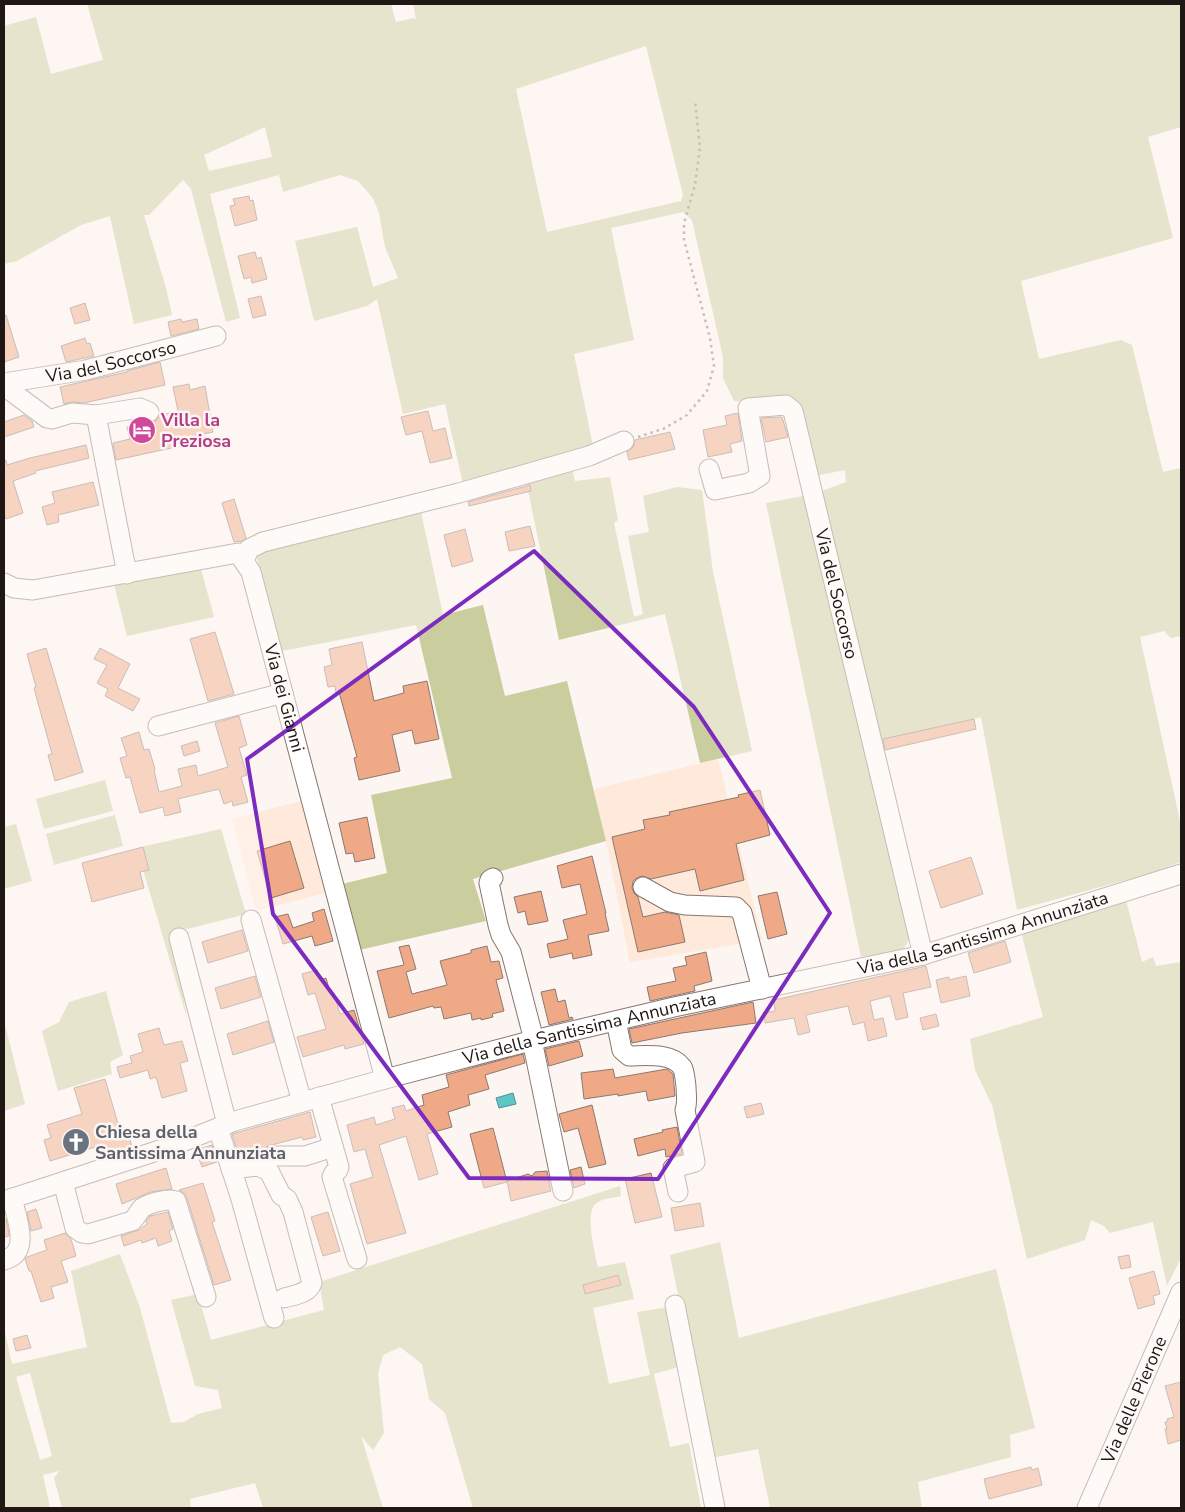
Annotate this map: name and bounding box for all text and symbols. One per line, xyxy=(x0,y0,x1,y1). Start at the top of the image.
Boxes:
street label: Via del Soccorso xyxy=(43,335,179,388)
place label: Villa la Preziosa xyxy=(160,408,231,453)
hotel icon: Villa la Preziosa xyxy=(127,415,157,445)
street label: Via del Soccorso xyxy=(809,525,864,661)
street label: Via dei Gianni xyxy=(258,640,310,755)
street label: Via della Santissima Annunziata xyxy=(854,886,1111,981)
street label: Via della Santissima Annunziata xyxy=(459,986,718,1070)
place label: Chiesa della Santissima Annunziata xyxy=(95,1120,286,1165)
church icon: Chiesa della Santissima Annunziata xyxy=(61,1127,91,1157)
street label: Via delle Pierone xyxy=(1095,1332,1172,1468)

